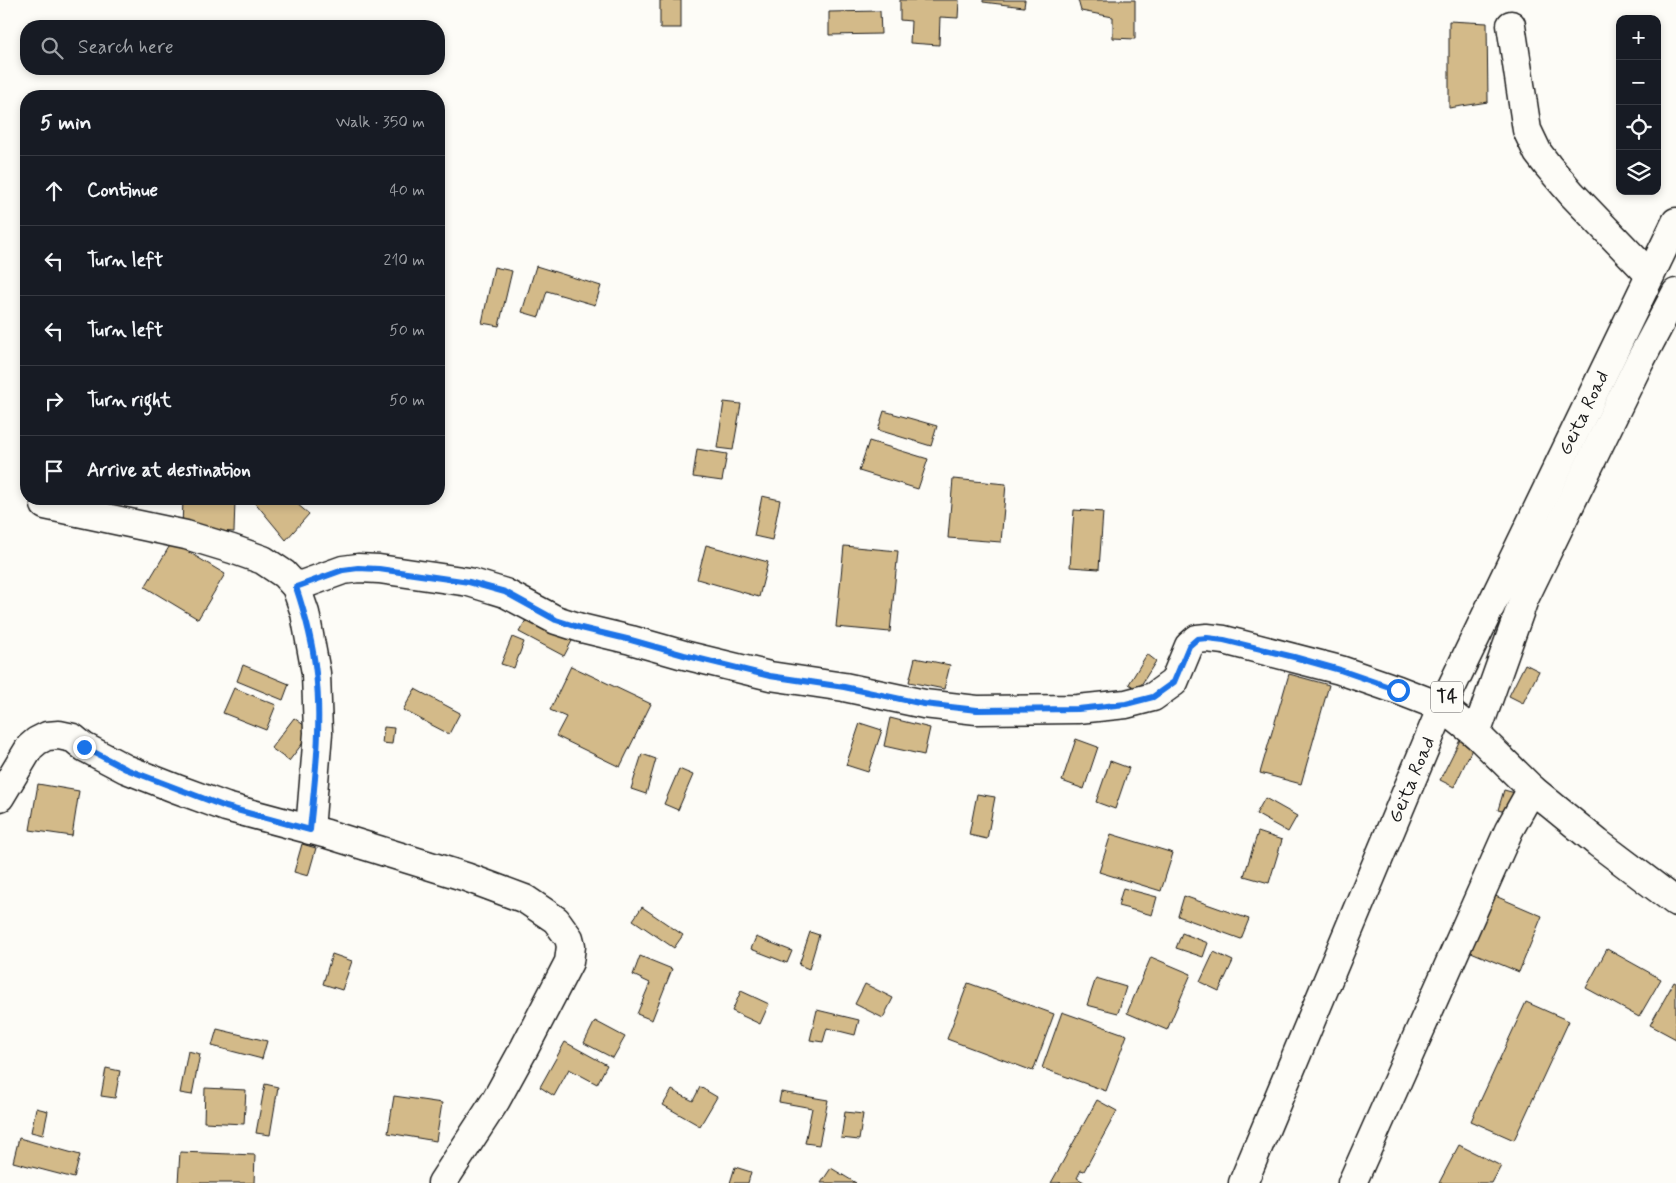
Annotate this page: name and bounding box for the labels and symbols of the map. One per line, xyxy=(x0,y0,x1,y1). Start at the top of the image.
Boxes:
street label: Geita Road xyxy=(1553,367,1615,459)
route start xyxy=(1387,679,1410,702)
road number: T4 xyxy=(1431,682,1463,712)
street label: Geita Road xyxy=(1383,733,1441,827)
route end xyxy=(73,736,96,759)

